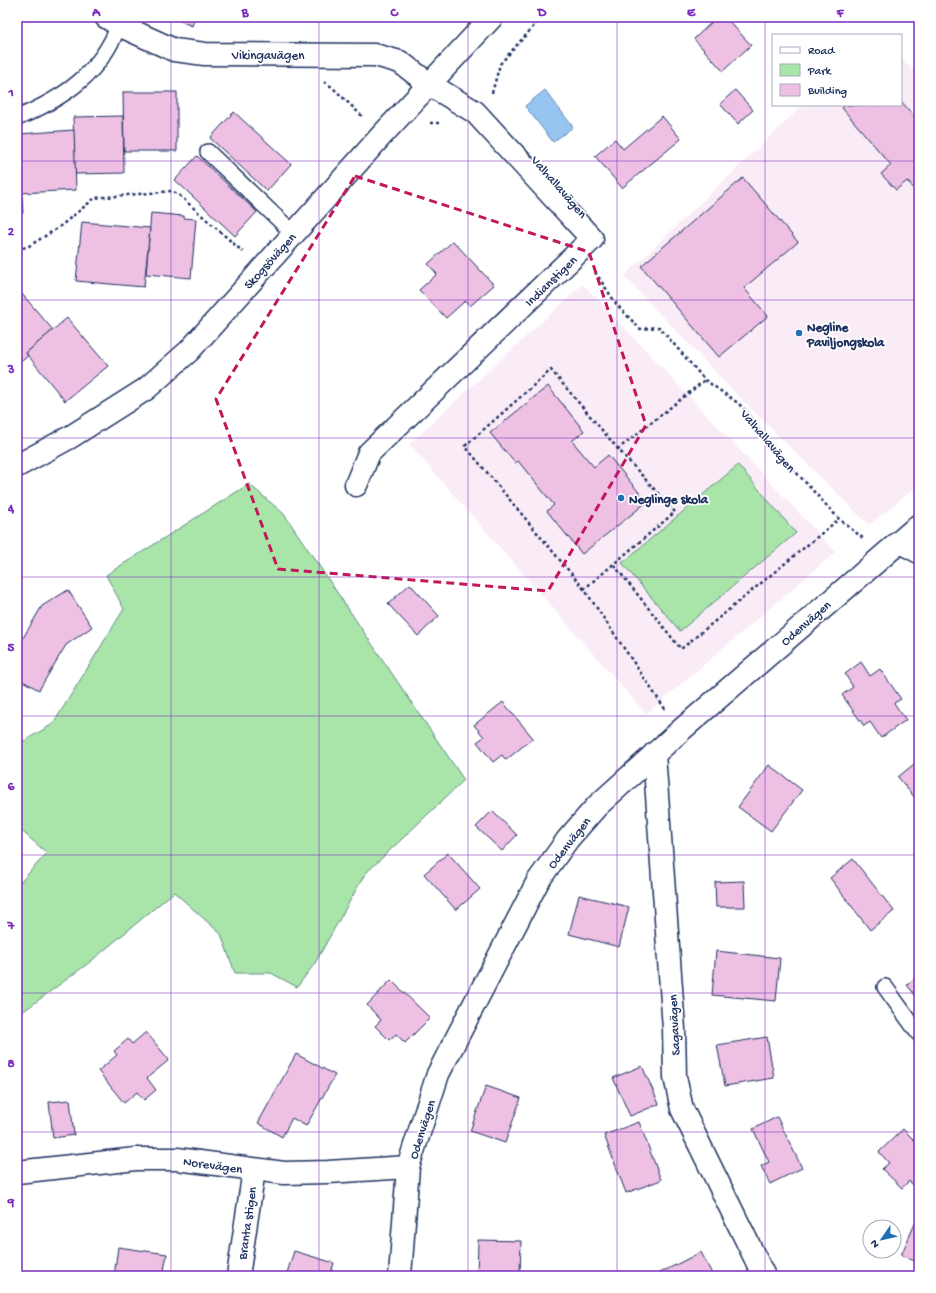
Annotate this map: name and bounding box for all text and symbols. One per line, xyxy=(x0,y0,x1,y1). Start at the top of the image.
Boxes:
text: A xyxy=(91,6,101,21)
text: B xyxy=(241,6,250,21)
text: C xyxy=(389,6,399,21)
text: D xyxy=(537,6,547,21)
text: E xyxy=(687,6,696,21)
text: F xyxy=(836,6,845,21)
legend xyxy=(772,34,902,106)
text: Road xyxy=(808,45,835,59)
street label: Vikingavägen xyxy=(231,49,305,64)
text: Park xyxy=(807,65,833,79)
text: Building xyxy=(807,85,847,99)
text: 1 xyxy=(7,86,14,101)
street label: Valhallavägen xyxy=(526,153,590,222)
text: 2 xyxy=(8,225,15,240)
street label: Skogsövägen xyxy=(242,230,301,293)
street label: Indianstigen xyxy=(523,253,581,310)
place label: Negline Paviljongskola xyxy=(806,321,885,351)
marker: Negline Paviljongskola xyxy=(794,328,804,338)
text: 3 xyxy=(7,363,15,378)
street label: Valhallavägen xyxy=(736,406,798,477)
marker: Neglinge skola xyxy=(616,493,626,503)
place label: Neglinge skola xyxy=(629,493,709,508)
text: 4 xyxy=(7,502,15,517)
street label: Odenvägen xyxy=(778,597,835,650)
text: 5 xyxy=(8,641,15,656)
text: 6 xyxy=(8,780,15,795)
street label: Odenvägen xyxy=(545,814,595,872)
text: 7 xyxy=(7,919,16,934)
street label: Sagavägen xyxy=(666,993,685,1056)
text: 8 xyxy=(7,1057,15,1072)
street label: Odenvägen xyxy=(407,1097,440,1161)
street label: Norevägen xyxy=(182,1155,244,1178)
street label: Branta stigen xyxy=(236,1185,261,1262)
text: 9 xyxy=(7,1196,15,1211)
north arrow xyxy=(862,1219,902,1259)
text: N xyxy=(868,1237,882,1250)

